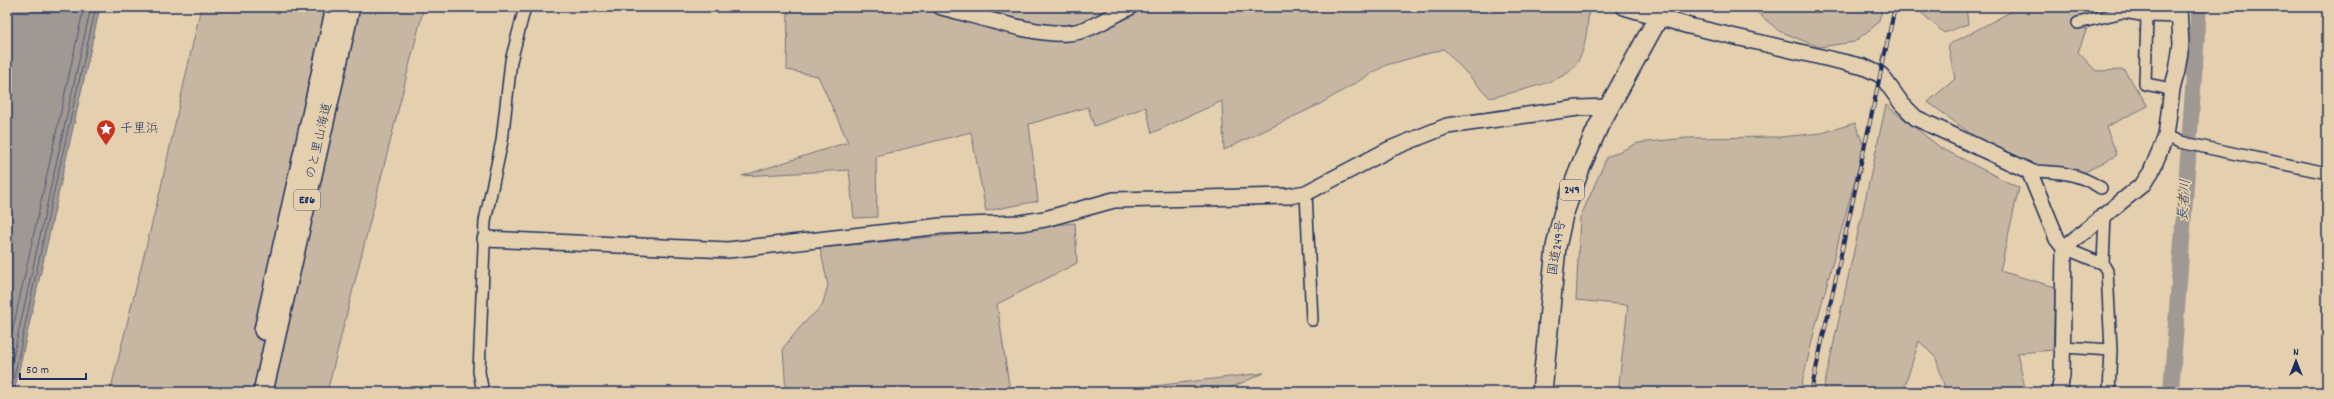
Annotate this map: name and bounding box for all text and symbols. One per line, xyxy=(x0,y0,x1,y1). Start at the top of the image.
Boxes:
street label: のと里山海道 xyxy=(302,101,338,181)
place icon: 千里浜 xyxy=(95,118,117,146)
place label: 千里浜 xyxy=(120,120,159,139)
water label: 長者川 xyxy=(2174,178,2196,222)
road number: 249 xyxy=(1560,180,1584,200)
road number: E86 xyxy=(294,190,320,210)
street label: 国道249号 xyxy=(1544,219,1572,277)
north arrow xyxy=(2276,341,2316,381)
text: N xyxy=(2293,345,2299,361)
scale bar xyxy=(20,355,86,381)
text: 50 m xyxy=(26,362,49,379)

